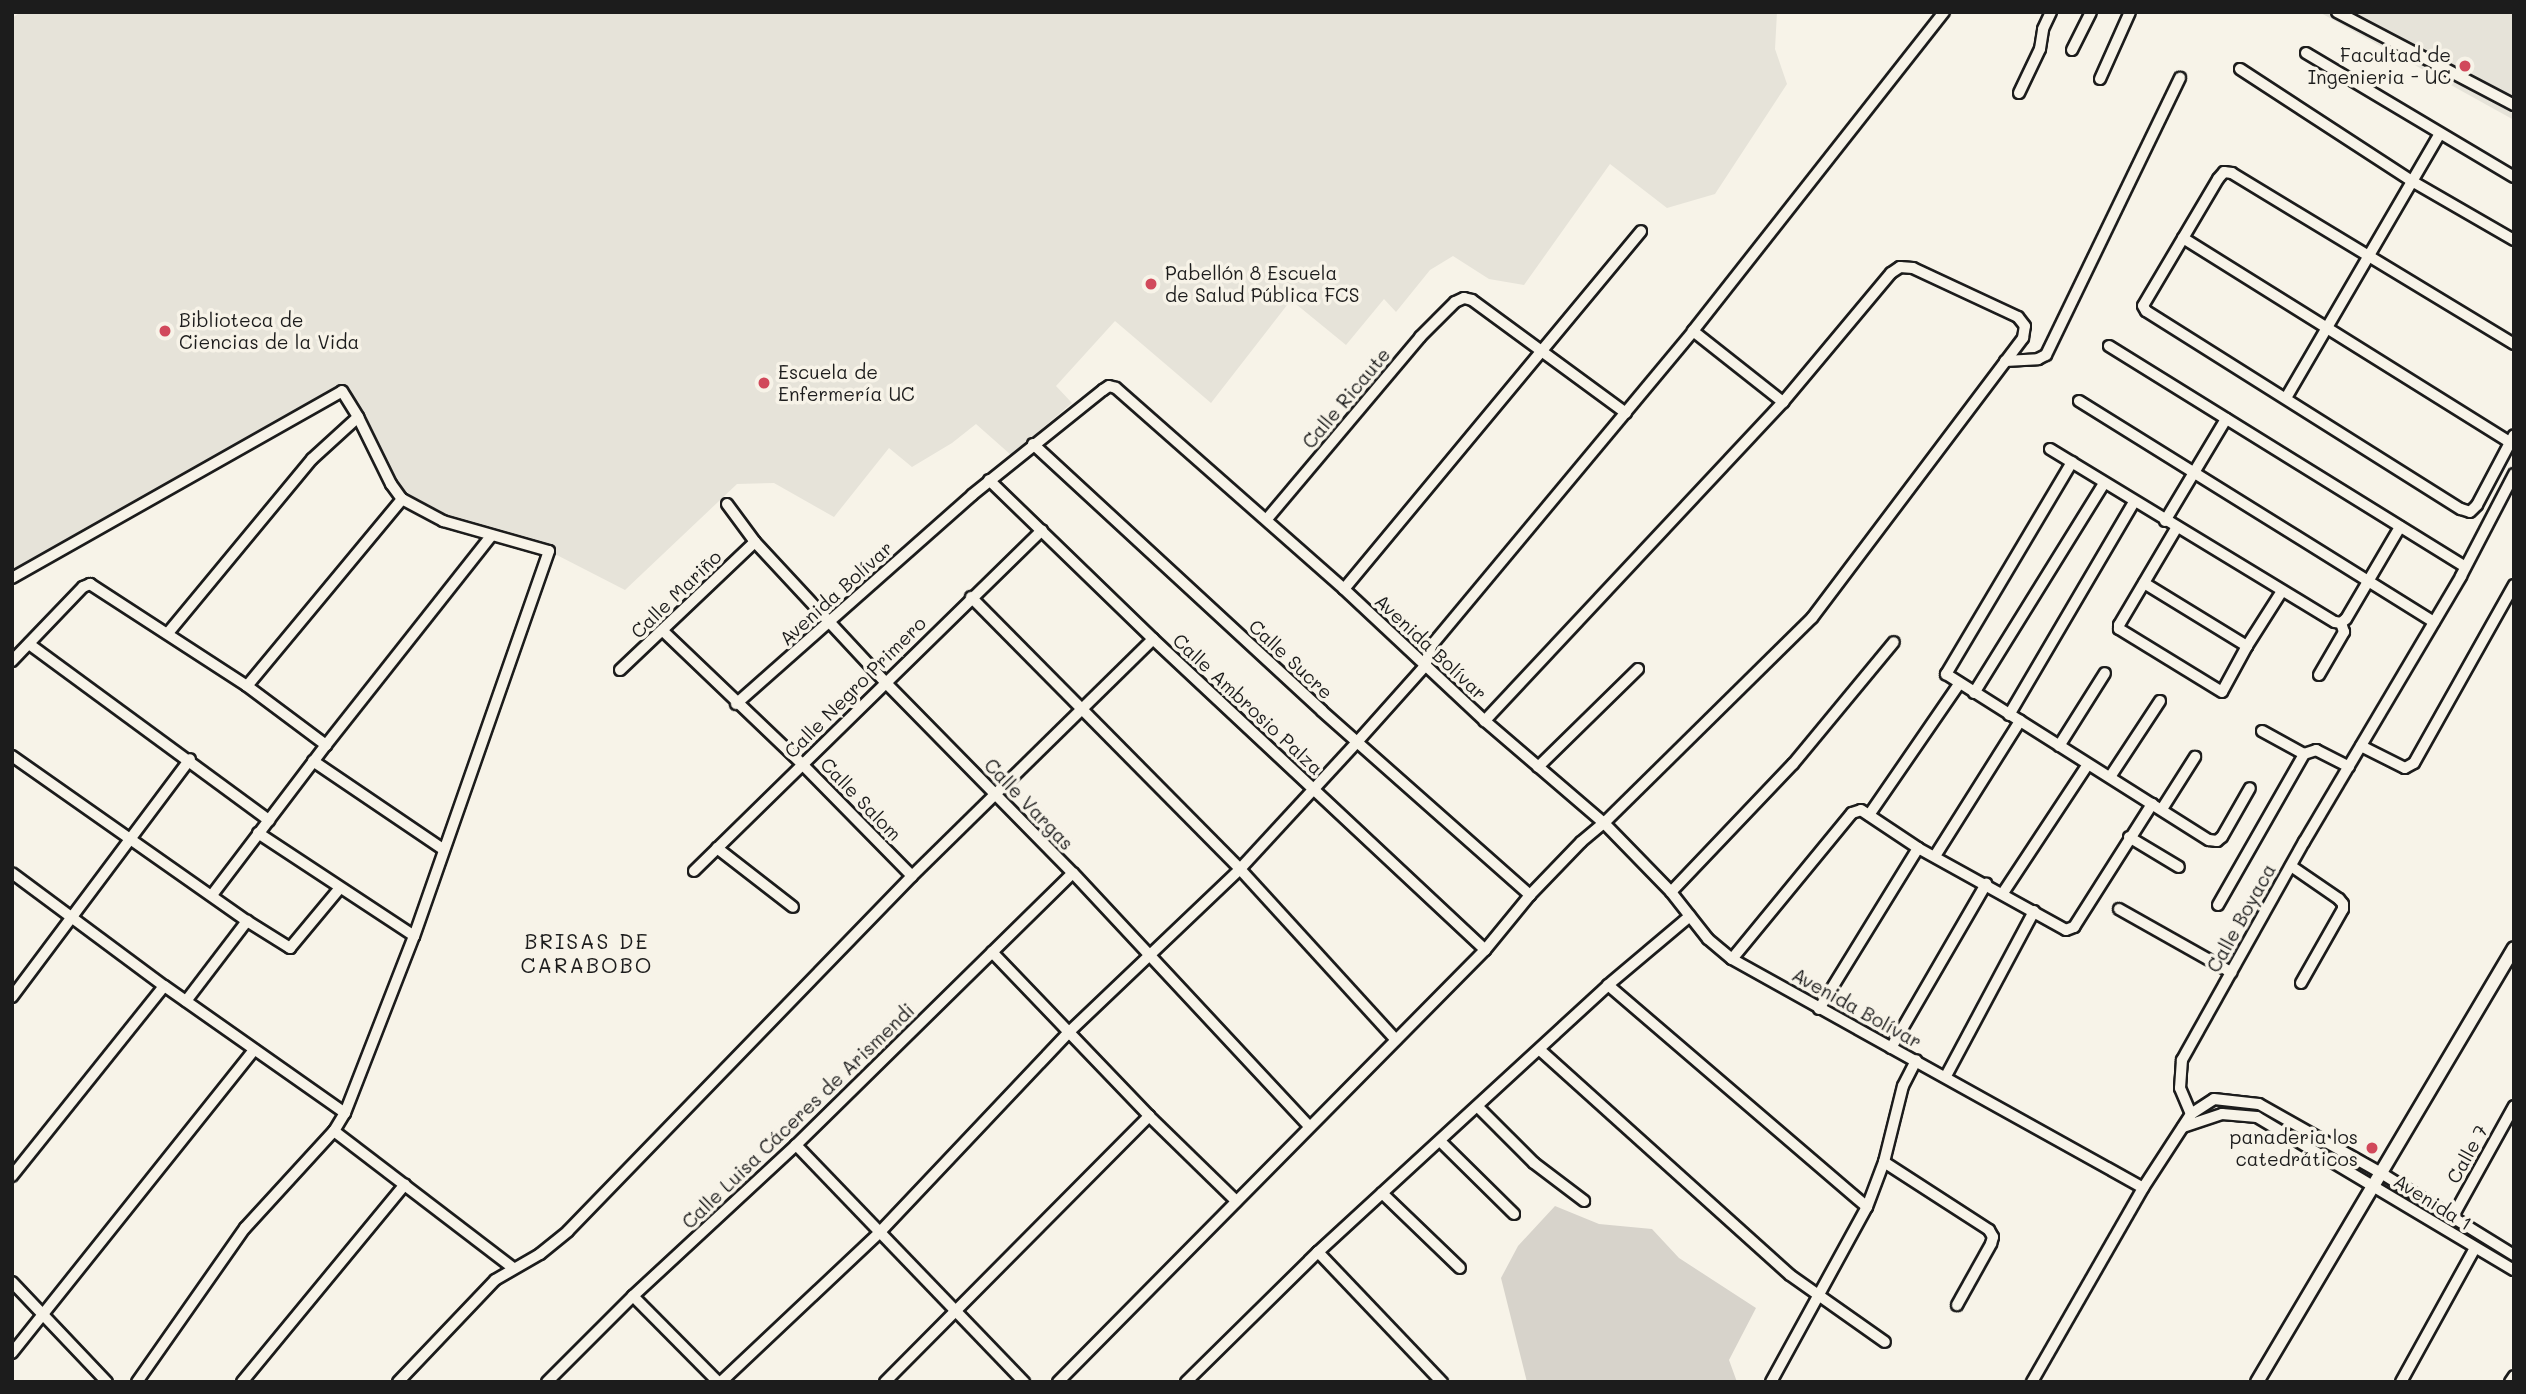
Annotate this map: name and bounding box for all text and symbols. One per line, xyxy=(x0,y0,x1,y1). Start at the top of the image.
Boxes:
place label: Facultad de Ingenieria - UC xyxy=(2308,44,2451,88)
marker: Facultad de Ingenieria - UC xyxy=(2457,58,2473,74)
place label: Pabellón 8 Escuela de Salud Pública FCS xyxy=(1165,262,1359,306)
marker: Pabellón 8 Escuela de Salud Pública FCS xyxy=(1143,276,1159,292)
place label: Biblioteca de Ciencias de la Vida xyxy=(179,309,359,353)
marker: Biblioteca de Ciencias de la Vida xyxy=(157,323,173,339)
street label: Calle Ricaute xyxy=(1297,343,1395,453)
place label: Escuela de Enfermería UC xyxy=(778,361,915,405)
marker: Escuela de Enfermería UC xyxy=(756,375,772,391)
street label: Avenida Bolívar xyxy=(775,536,897,650)
street label: Calle Mariño xyxy=(626,545,726,643)
street label: Avenida Bolívar xyxy=(1370,589,1492,705)
street label: Calle Negro Primero xyxy=(779,611,931,763)
street label: Calle Sucre xyxy=(1244,614,1338,704)
street label: Calle Ambrosio Palza xyxy=(1168,628,1328,780)
street label: Calle Salom xyxy=(816,753,906,845)
street label: Calle Vargas xyxy=(980,753,1078,855)
street label: Calle Boyaca xyxy=(2202,860,2280,976)
district label: BRISAS DE CARABOBO xyxy=(522,928,652,978)
street label: Avenida Bolívar xyxy=(1788,963,1926,1053)
street label: Calle Luisa Cáceres de Arismendi xyxy=(677,999,919,1233)
street label: Calle 7 xyxy=(2442,1121,2492,1187)
place label: panaderia los catedráticos xyxy=(2230,1126,2358,1170)
marker: panaderia los catedráticos xyxy=(2364,1140,2380,1156)
street label: Avenida 1 xyxy=(2390,1169,2476,1235)

